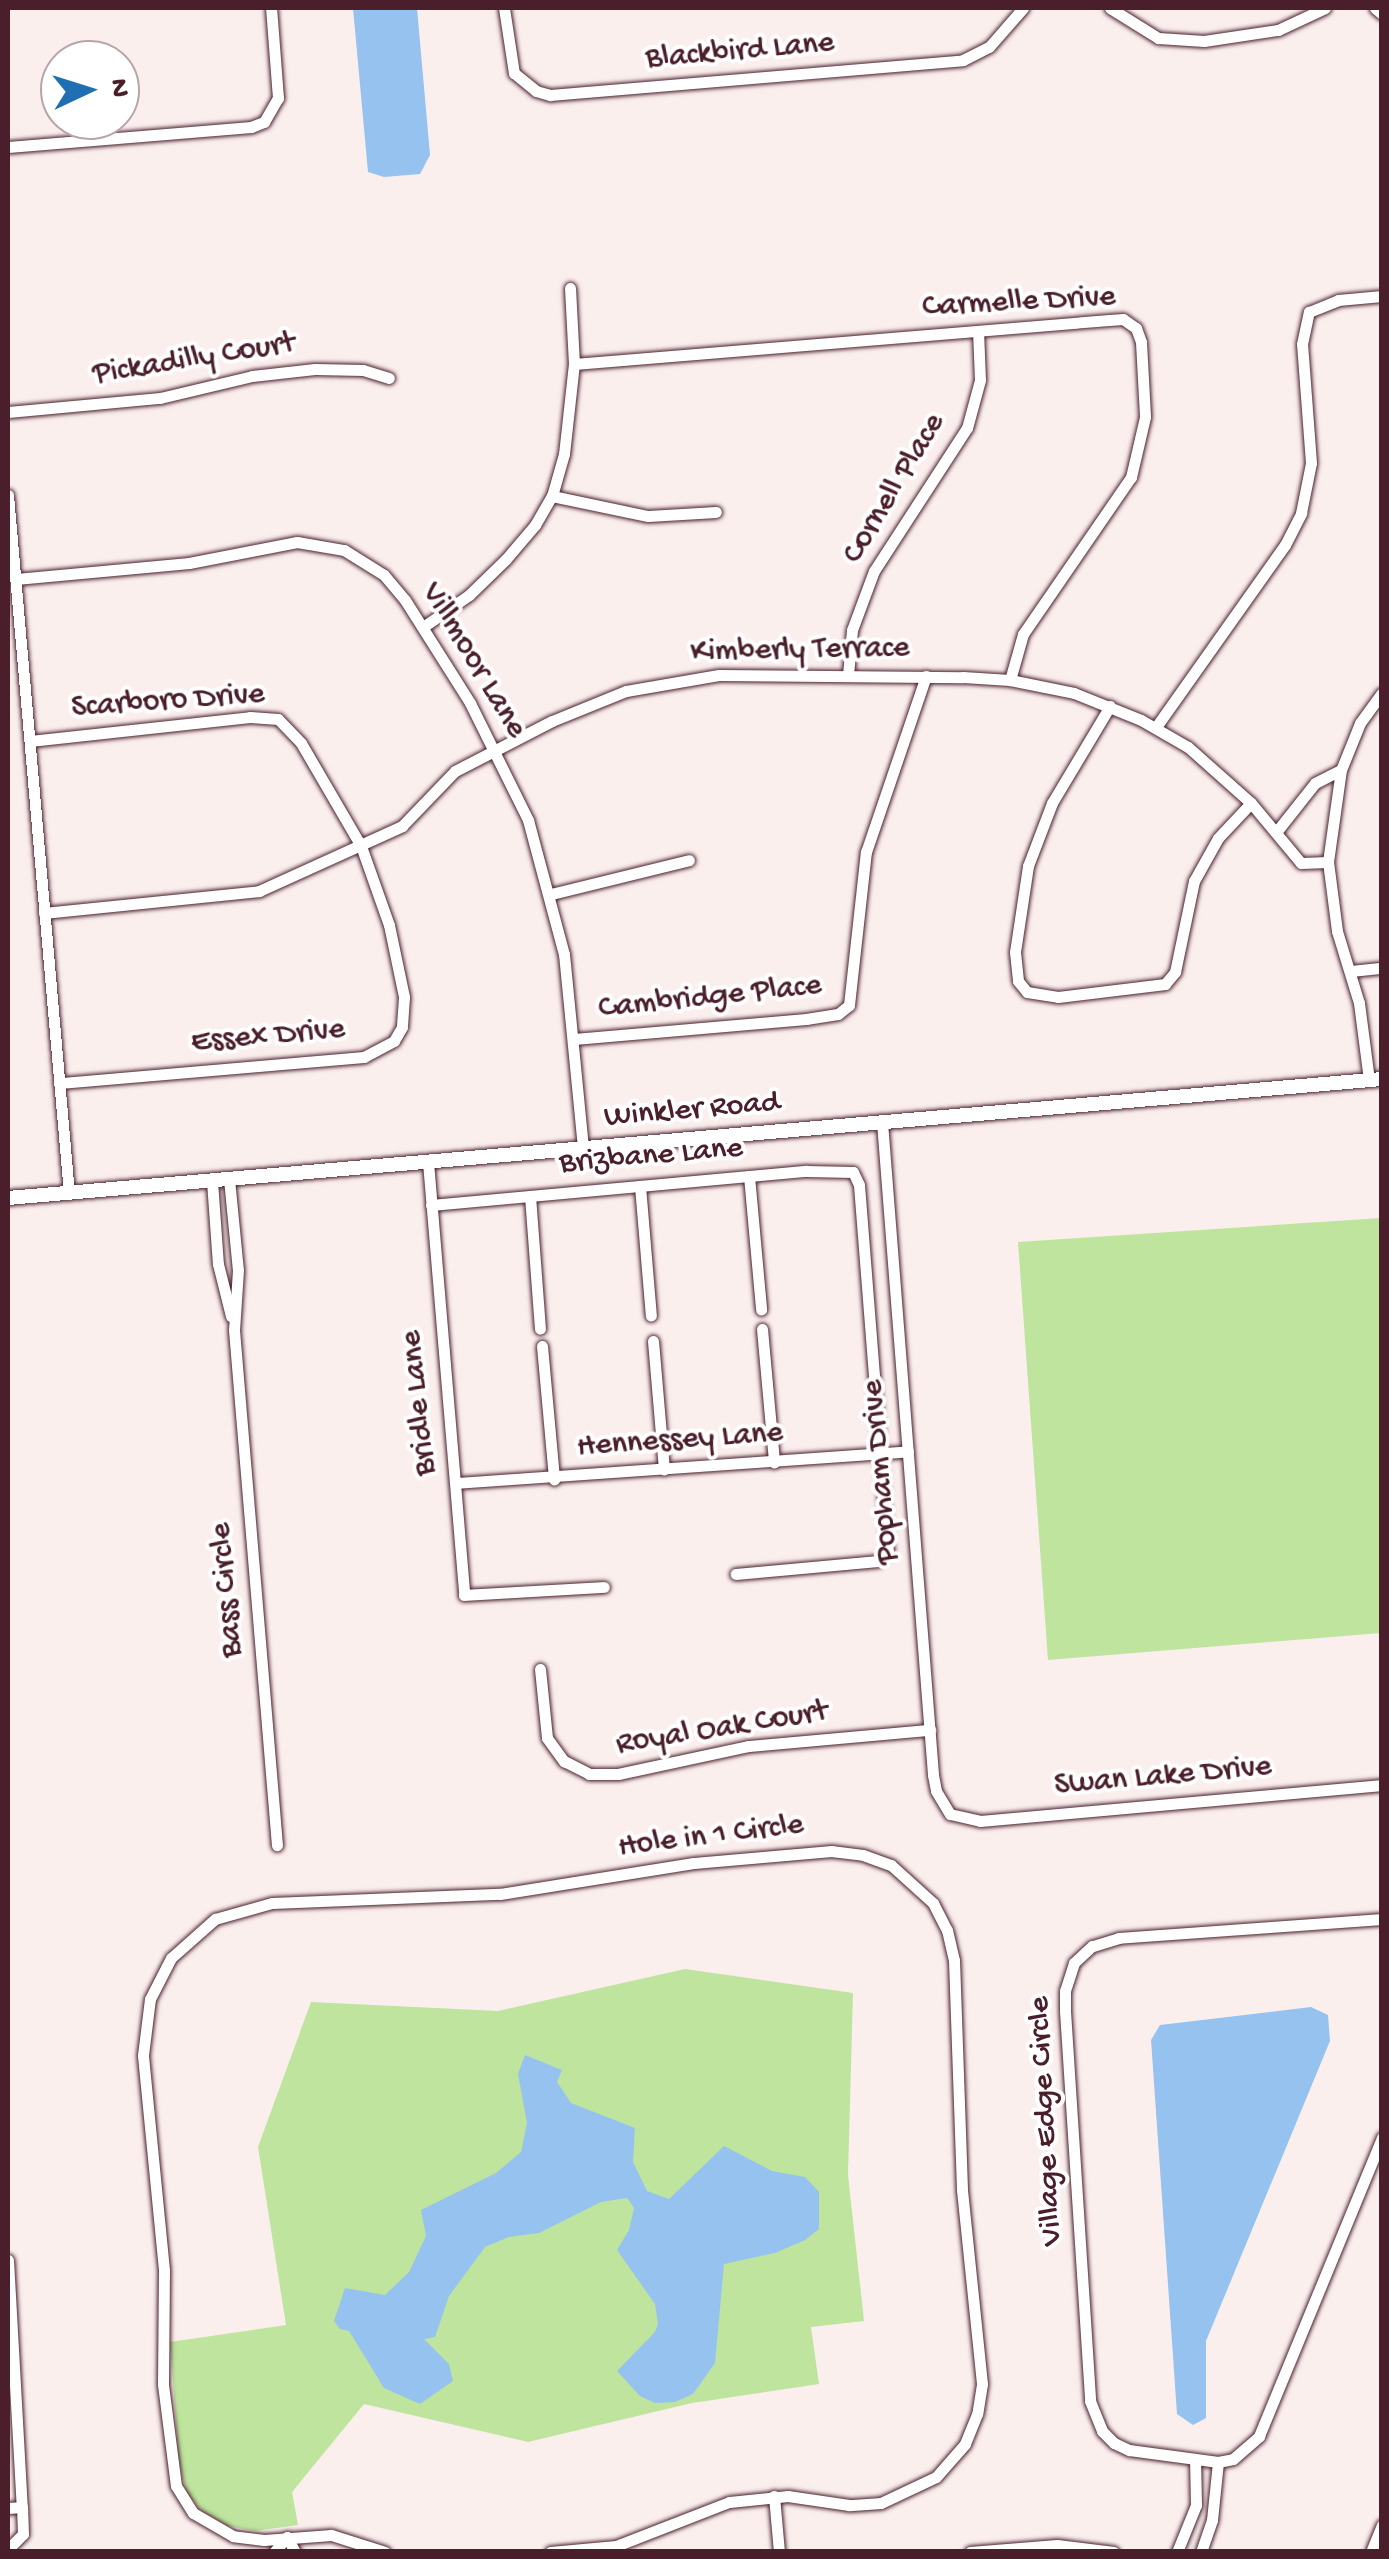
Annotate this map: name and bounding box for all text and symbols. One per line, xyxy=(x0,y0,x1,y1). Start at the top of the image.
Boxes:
street label: Blackbird Lane xyxy=(644,25,836,79)
north arrow xyxy=(40,40,140,140)
text: N xyxy=(101,78,136,98)
street label: Carmelle Drive xyxy=(921,279,1117,327)
street label: Pickadilly Court xyxy=(90,325,298,395)
street label: Cornell Place xyxy=(835,407,955,571)
street label: Villmoor Lane xyxy=(412,576,534,746)
street label: Kimberly Terrace xyxy=(690,630,910,672)
street label: Scarboro Drive xyxy=(70,676,266,728)
street label: Cambridge Place xyxy=(597,967,823,1029)
street label: Essex Drive xyxy=(190,1011,346,1063)
street label: Winkler Road xyxy=(603,1084,781,1138)
street label: Brizbane Lane xyxy=(558,1130,744,1184)
street label: Bridle Lane xyxy=(393,1329,447,1477)
street label: Popham Drive xyxy=(855,1378,909,1566)
street label: Hennessey Lane xyxy=(576,1415,784,1467)
street label: Bass Circle xyxy=(203,1521,253,1659)
street label: Royal Oak Court xyxy=(613,1693,831,1765)
street label: Swan Lake Drive xyxy=(1053,1748,1273,1806)
street label: Hole in 1 Circle xyxy=(616,1807,806,1867)
street label: Village Edge Circle xyxy=(1021,1995,1073,2247)

